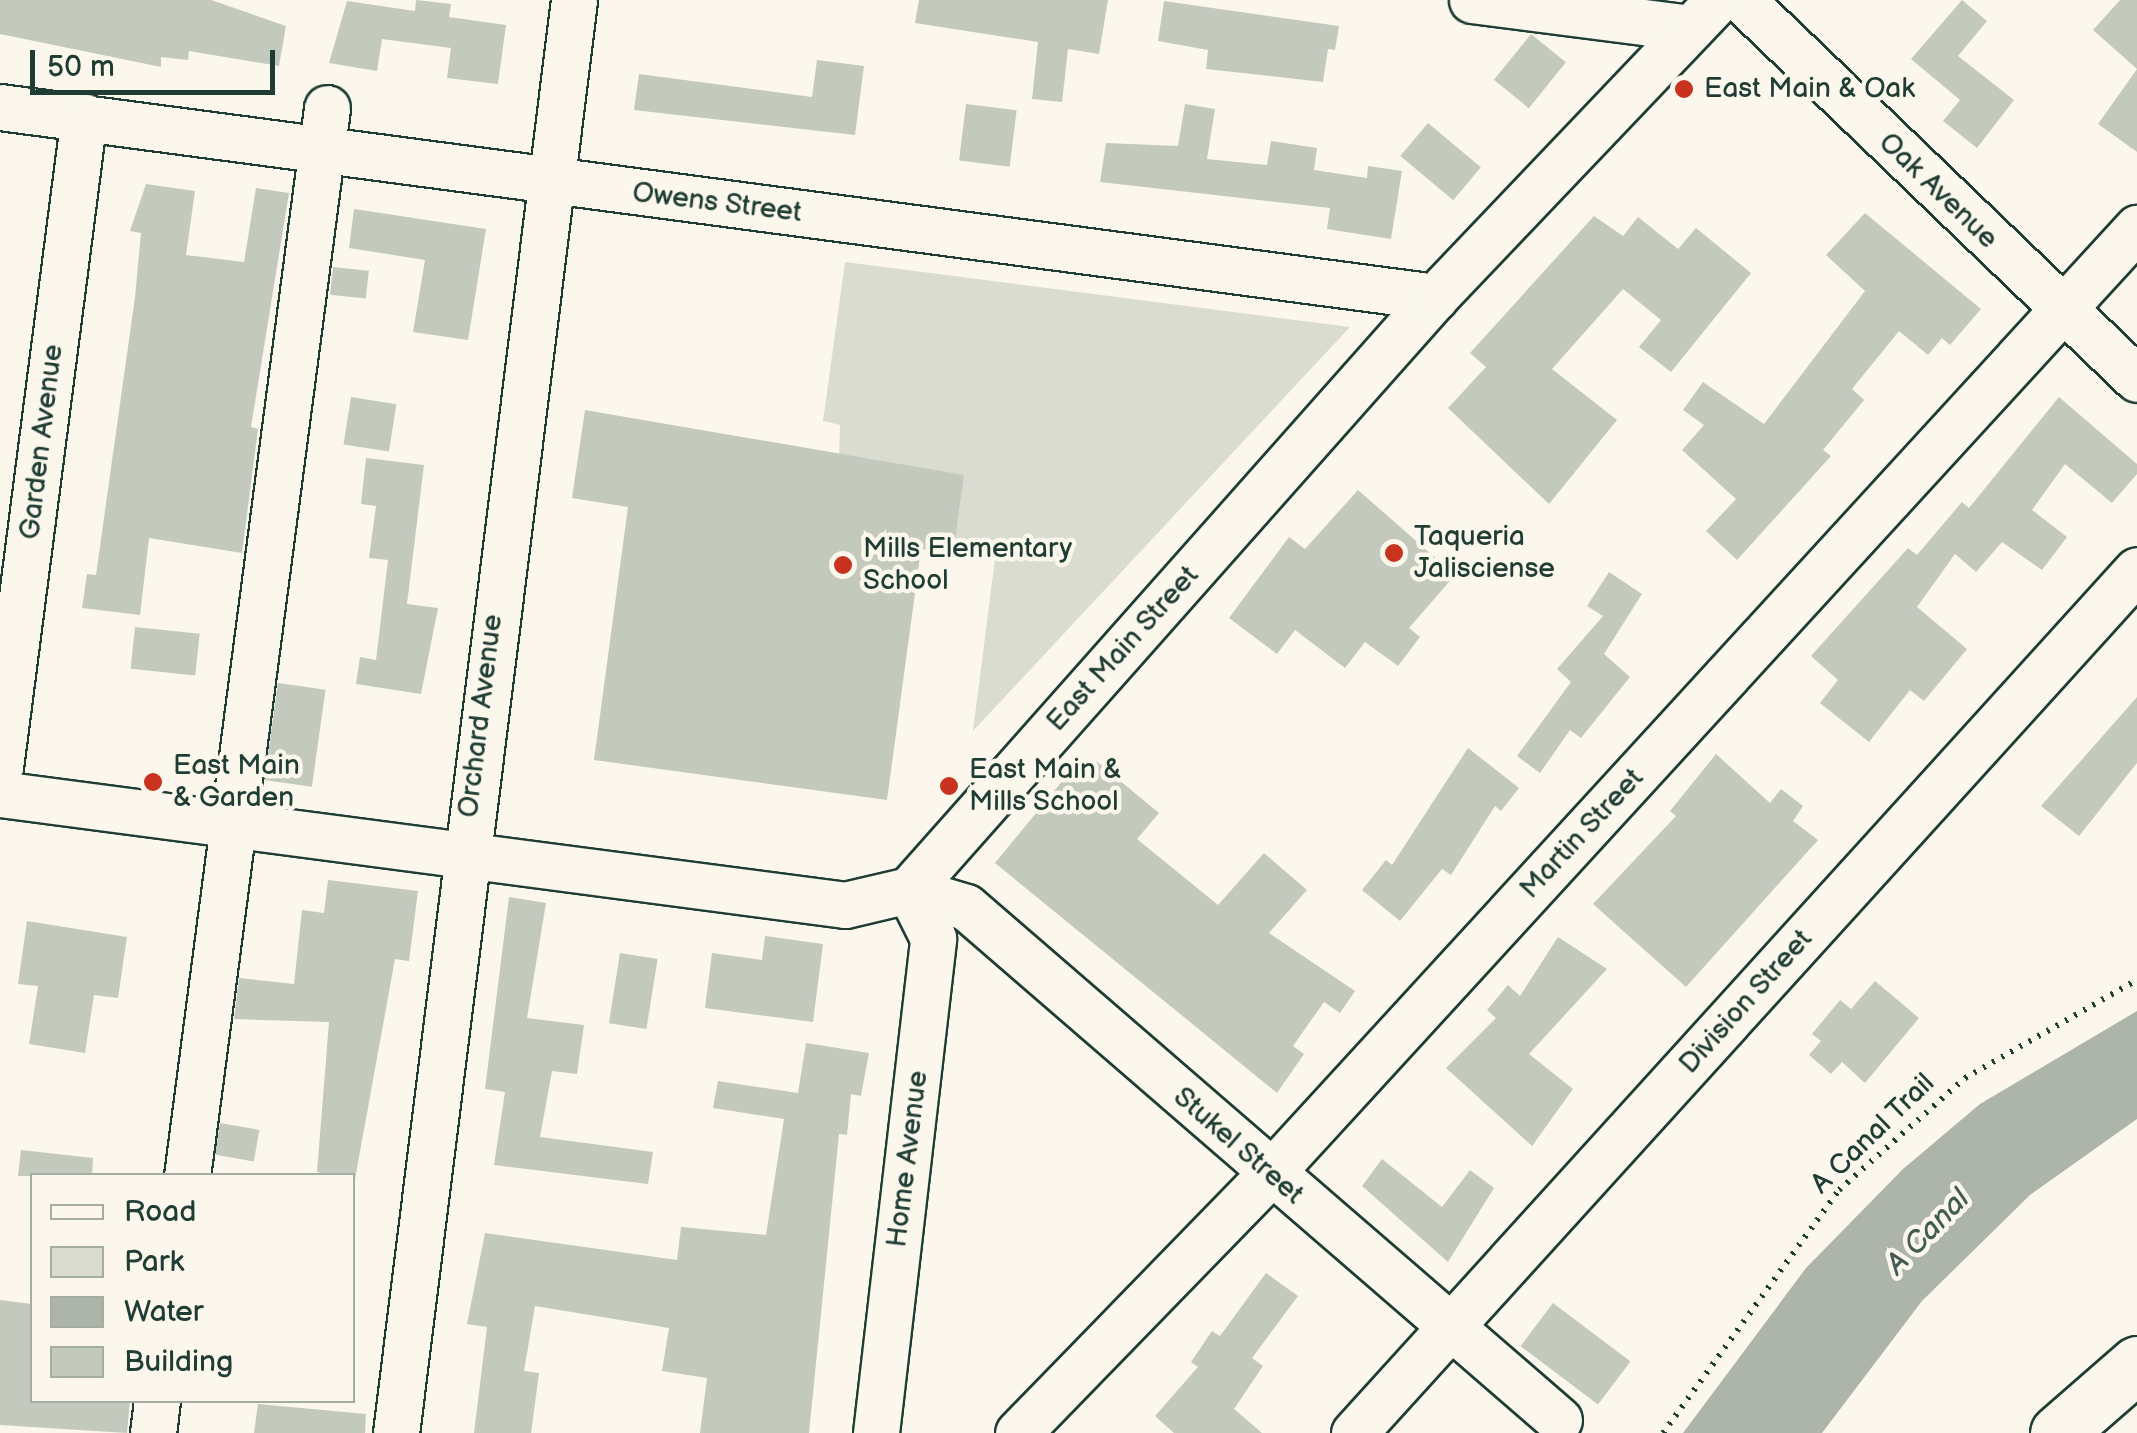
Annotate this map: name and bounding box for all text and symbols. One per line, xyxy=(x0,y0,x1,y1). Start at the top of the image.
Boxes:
scale bar xyxy=(35,30,280,92)
text: 50 m xyxy=(47,49,115,85)
place label: East Main & Oak xyxy=(1704,72,1915,106)
marker: East Main & Oak xyxy=(1673,78,1695,100)
street label: Oak Avenue xyxy=(1872,126,2004,256)
street label: Owens Street xyxy=(630,176,804,230)
street label: Garden Avenue xyxy=(13,343,71,541)
place label: Taqueria Jalisciense xyxy=(1414,520,1555,586)
place label: Mills Elementary School xyxy=(863,532,1072,598)
marker: Taqueria Jalisciense xyxy=(1383,542,1405,564)
marker: Mills Elementary School xyxy=(832,554,854,576)
street label: East Main Street xyxy=(1040,559,1206,739)
street label: Orchard Avenue xyxy=(452,613,510,819)
place label: East Main & Garden xyxy=(173,749,300,815)
place label: East Main & Mills School xyxy=(969,753,1122,819)
street label: Martin Street xyxy=(1513,762,1651,906)
marker: East Main & Garden xyxy=(142,771,164,793)
marker: East Main & Mills School xyxy=(938,775,960,797)
street label: Division Street xyxy=(1672,923,1820,1081)
street label: A Canal Trail xyxy=(1804,1067,1942,1201)
street label: Home Avenue xyxy=(880,1069,936,1249)
street label: Stukel Street xyxy=(1166,1080,1310,1212)
legend xyxy=(30,1173,355,1403)
water label: A Canal xyxy=(1878,1182,1978,1282)
text: Road xyxy=(124,1194,197,1230)
text: Park xyxy=(124,1244,184,1280)
text: Water xyxy=(124,1294,204,1330)
text: Building xyxy=(124,1344,233,1380)

